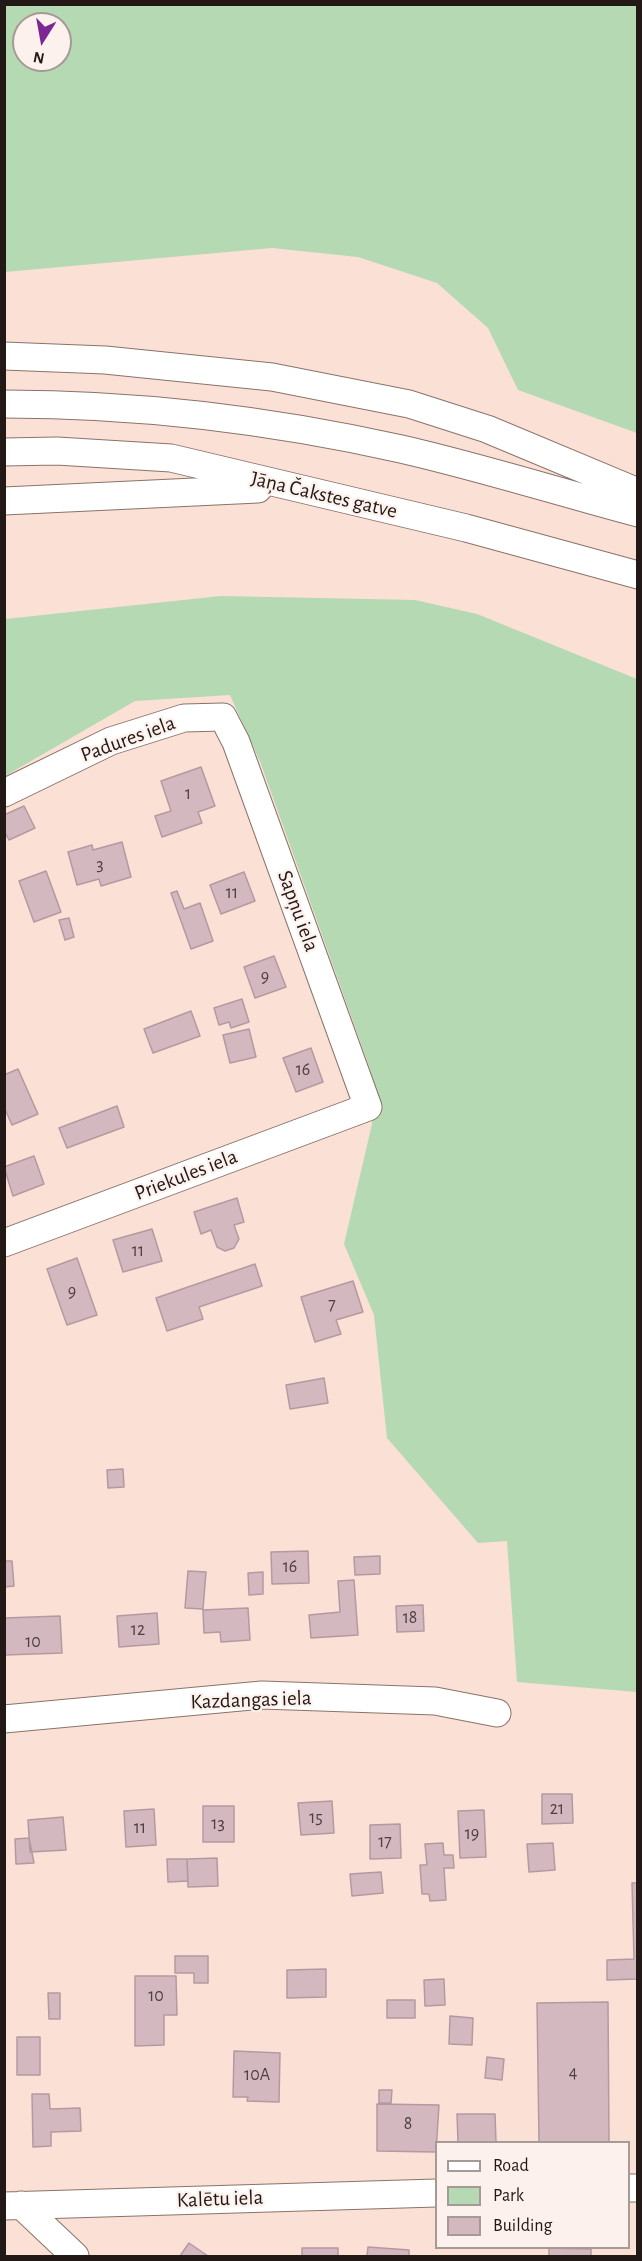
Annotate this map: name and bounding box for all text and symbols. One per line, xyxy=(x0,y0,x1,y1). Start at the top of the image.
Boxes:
north arrow xyxy=(12,12,72,72)
text: N xyxy=(32,49,46,67)
street label: Jāņa Čakstes gatve xyxy=(248,466,400,524)
street label: Padures iela xyxy=(77,710,179,768)
house number: 1 xyxy=(185,783,191,805)
house number: 3 xyxy=(96,854,104,876)
street label: Sapņu iela xyxy=(272,867,324,955)
house number: 11 xyxy=(226,882,238,904)
house number: 9 xyxy=(261,966,269,988)
house number: 16 xyxy=(296,1059,310,1081)
street label: Priekules iela xyxy=(131,1144,241,1206)
house number: 11 xyxy=(132,1240,144,1262)
house number: 9 xyxy=(68,1281,76,1303)
house number: 7 xyxy=(328,1294,336,1316)
house number: 16 xyxy=(283,1556,297,1578)
house number: 18 xyxy=(403,1607,417,1629)
house number: 12 xyxy=(131,1619,145,1641)
house number: 10 xyxy=(25,1631,41,1653)
street label: Kazdangas iela xyxy=(190,1685,312,1715)
house number: 21 xyxy=(550,1798,564,1820)
house number: 15 xyxy=(309,1807,323,1829)
house number: 13 xyxy=(211,1813,225,1835)
house number: 11 xyxy=(134,1817,146,1839)
house number: 19 xyxy=(465,1823,479,1845)
house number: 17 xyxy=(378,1831,392,1853)
house number: 10 xyxy=(148,1985,164,2007)
house number: 4 xyxy=(569,2062,577,2084)
house number: 10A xyxy=(244,2064,270,2086)
house number: 8 xyxy=(404,2113,412,2135)
legend xyxy=(435,2141,630,2249)
text: Road xyxy=(493,2157,529,2175)
street label: Kalētu iela xyxy=(176,2185,264,2213)
text: Park xyxy=(493,2187,524,2205)
text: Building xyxy=(493,2217,552,2235)

